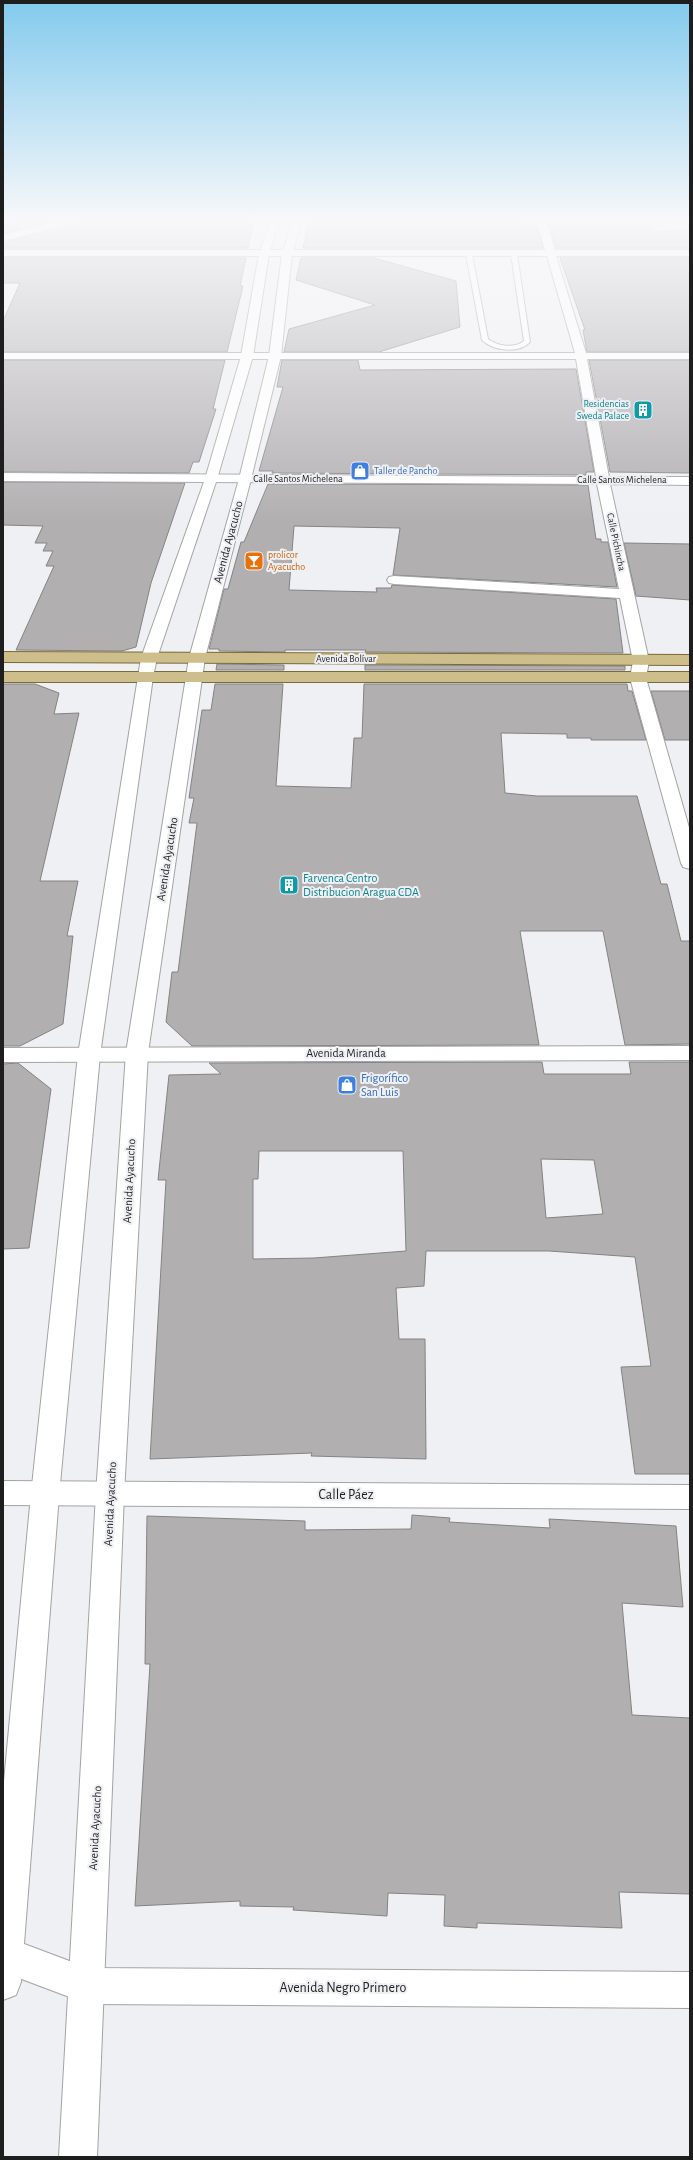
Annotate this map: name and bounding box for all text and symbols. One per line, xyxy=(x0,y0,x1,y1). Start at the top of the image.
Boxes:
place label: Residencias Sweda Palace xyxy=(577,399,629,421)
building icon: Residencias Sweda Palace xyxy=(632,399,654,421)
shop icon: Taller de Pancho xyxy=(349,460,371,482)
place label: Taller de Pancho xyxy=(374,466,437,476)
street label: Calle Santos Michelena xyxy=(253,474,343,484)
street label: Calle Santos Michelena xyxy=(577,475,667,485)
street label: Avenida Ayacucho xyxy=(211,499,246,585)
street label: Calle Pichincha xyxy=(605,512,627,572)
bar icon: prolicor Ayacucho xyxy=(243,550,265,572)
place label: prolicor Ayacucho xyxy=(268,550,305,572)
street label: Avenida Bolívar xyxy=(316,654,377,664)
street label: Avenida Ayacucho xyxy=(154,816,181,902)
place label: Farvenca Centro Distribucion Aragua CDA xyxy=(303,872,419,898)
building icon: Farvenca Centro Distribucion Aragua CDA xyxy=(278,874,300,896)
street label: Avenida Miranda xyxy=(306,1047,386,1059)
place label: Frigorífico San Luis xyxy=(361,1072,408,1098)
shop icon: Frigorífico San Luis xyxy=(336,1074,358,1096)
street label: Avenida Ayacucho xyxy=(121,1138,138,1224)
street label: Avenida Ayacucho xyxy=(102,1461,119,1547)
street label: Calle Páez xyxy=(318,1488,374,1502)
street label: Avenida Ayacucho xyxy=(87,1785,104,1871)
street label: Avenida Negro Primero xyxy=(280,1981,407,1995)

